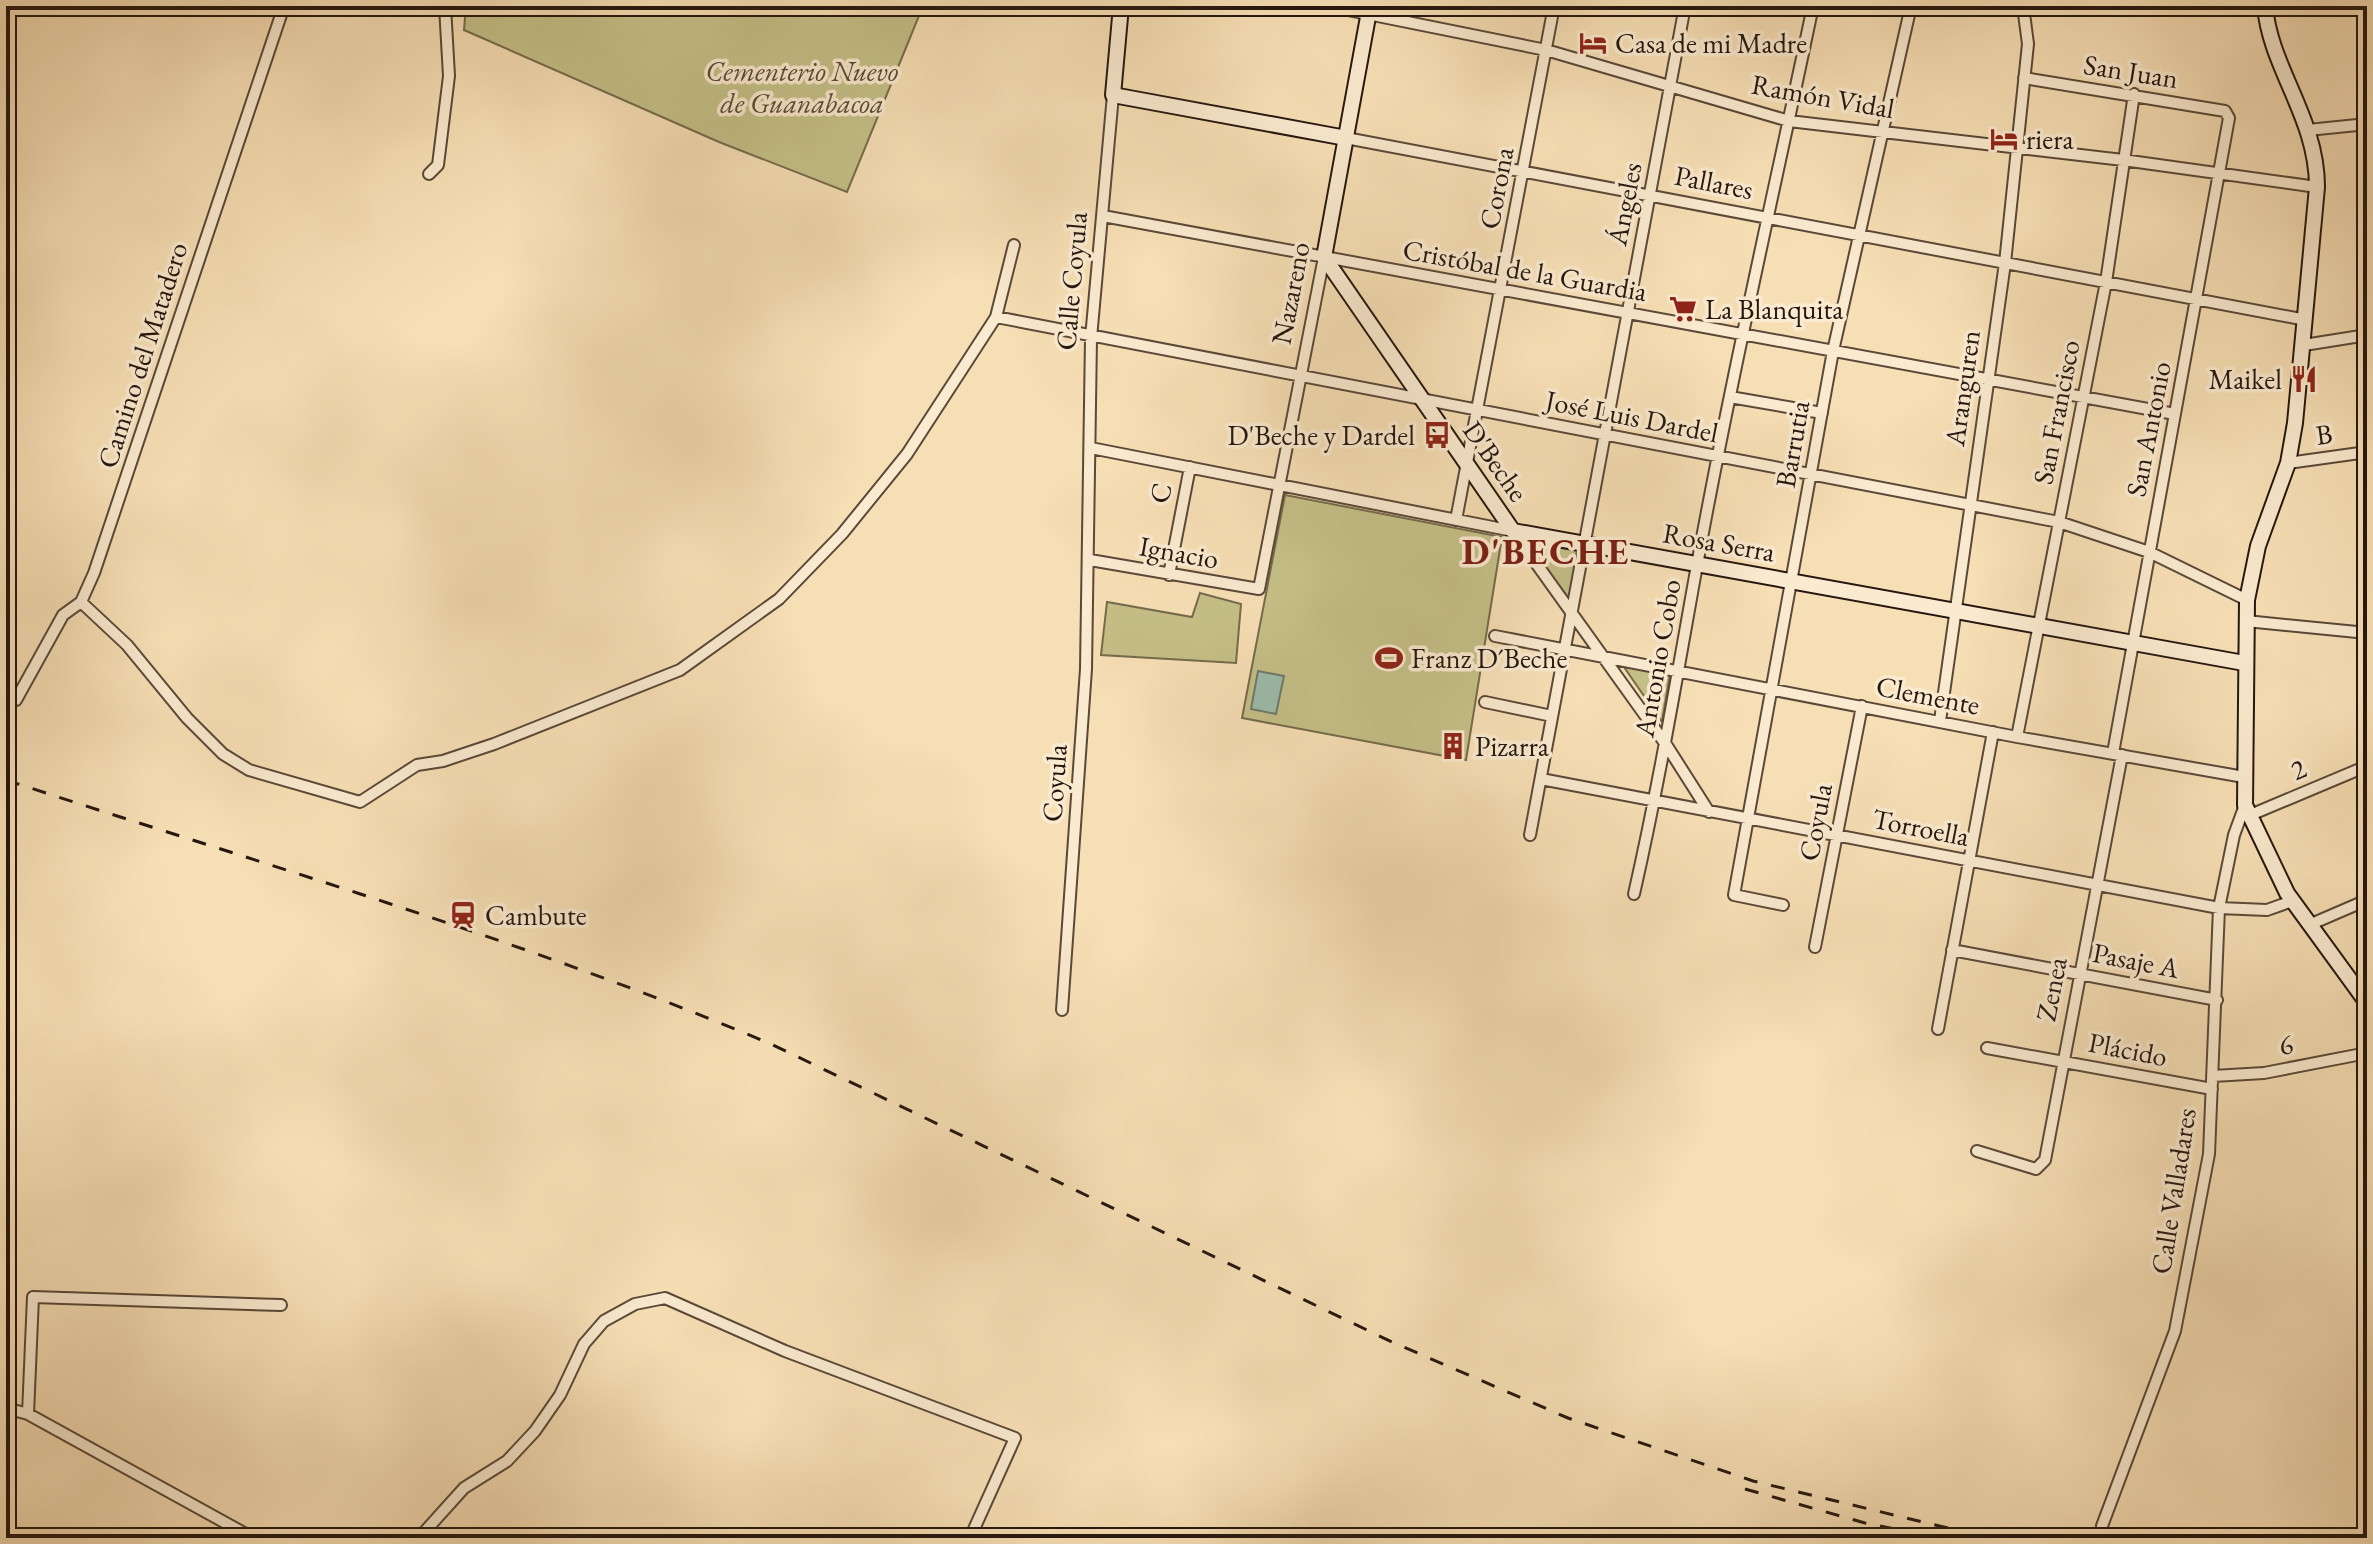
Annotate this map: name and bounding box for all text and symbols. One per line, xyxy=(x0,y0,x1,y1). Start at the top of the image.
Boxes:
place label: Casa de mi Madre xyxy=(1615,25,1807,61)
hotel icon: Casa de mi Madre xyxy=(1578,28,1608,58)
street label: San Juan xyxy=(2081,46,2181,96)
park label: Cementerio Nuevo de Guanabacoa xyxy=(706,53,899,121)
street label: Ramón Vidal xyxy=(1749,66,1897,126)
place label: riera xyxy=(2026,121,2074,157)
hotel icon: riera xyxy=(1989,124,2019,154)
street label: Corona xyxy=(1470,143,1522,232)
street label: Pallares xyxy=(1672,157,1756,207)
street label: Ángeles xyxy=(1598,159,1650,250)
street label: Calle Coyula xyxy=(1047,209,1095,352)
street label: Cristóbal de la Guardia xyxy=(1400,231,1651,309)
street label: Camino del Matadero xyxy=(89,237,195,473)
street label: Nazareno xyxy=(1262,239,1318,347)
place label: La Blanquita xyxy=(1705,291,1844,327)
supermarket icon: La Blanquita xyxy=(1668,294,1698,324)
street label: Aranguren xyxy=(1936,328,1988,449)
street label: San Francisco xyxy=(2024,337,2088,487)
street label: San Antonio xyxy=(2117,358,2179,500)
place label: Maikel xyxy=(2209,361,2282,397)
restaurant icon: Maikel xyxy=(2289,364,2319,394)
street label: José Luis Dardel xyxy=(1541,381,1722,450)
street label: Barrutia xyxy=(1767,397,1818,490)
street label: D'Beche xyxy=(1455,414,1537,508)
street label: B xyxy=(2313,415,2335,453)
place label: D'Beche y Dardel xyxy=(1228,417,1415,453)
bus stop icon: D'Beche y Dardel xyxy=(1422,420,1452,450)
street label: C xyxy=(1140,480,1180,506)
street label: Rosa Serra xyxy=(1660,514,1779,570)
street label: Ignacio xyxy=(1137,527,1221,577)
district label: D'BECHE xyxy=(1462,528,1630,575)
street label: Antonio Cobo xyxy=(1625,576,1689,741)
place label: Franz D´Beche xyxy=(1411,640,1567,676)
sports icon: Franz D´Beche xyxy=(1374,643,1404,673)
street label: Clemente xyxy=(1873,667,1983,723)
place label: Pizarra xyxy=(1475,728,1550,764)
building icon: Pizarra xyxy=(1438,731,1468,761)
street label: Coyula xyxy=(1033,742,1075,823)
street label: 2 xyxy=(2285,750,2312,788)
street label: Coyula xyxy=(1790,779,1840,864)
street label: Torroella xyxy=(1870,800,1973,854)
place label: Cambute xyxy=(485,897,587,933)
station icon: Cambute xyxy=(448,900,478,930)
street label: Pasaje A xyxy=(2090,934,2183,986)
street label: Zenea xyxy=(2027,953,2075,1024)
street label: Plácido xyxy=(2085,1024,2171,1074)
street label: 6 xyxy=(2276,1025,2296,1063)
street label: Calle Valladares xyxy=(2142,1105,2204,1277)

